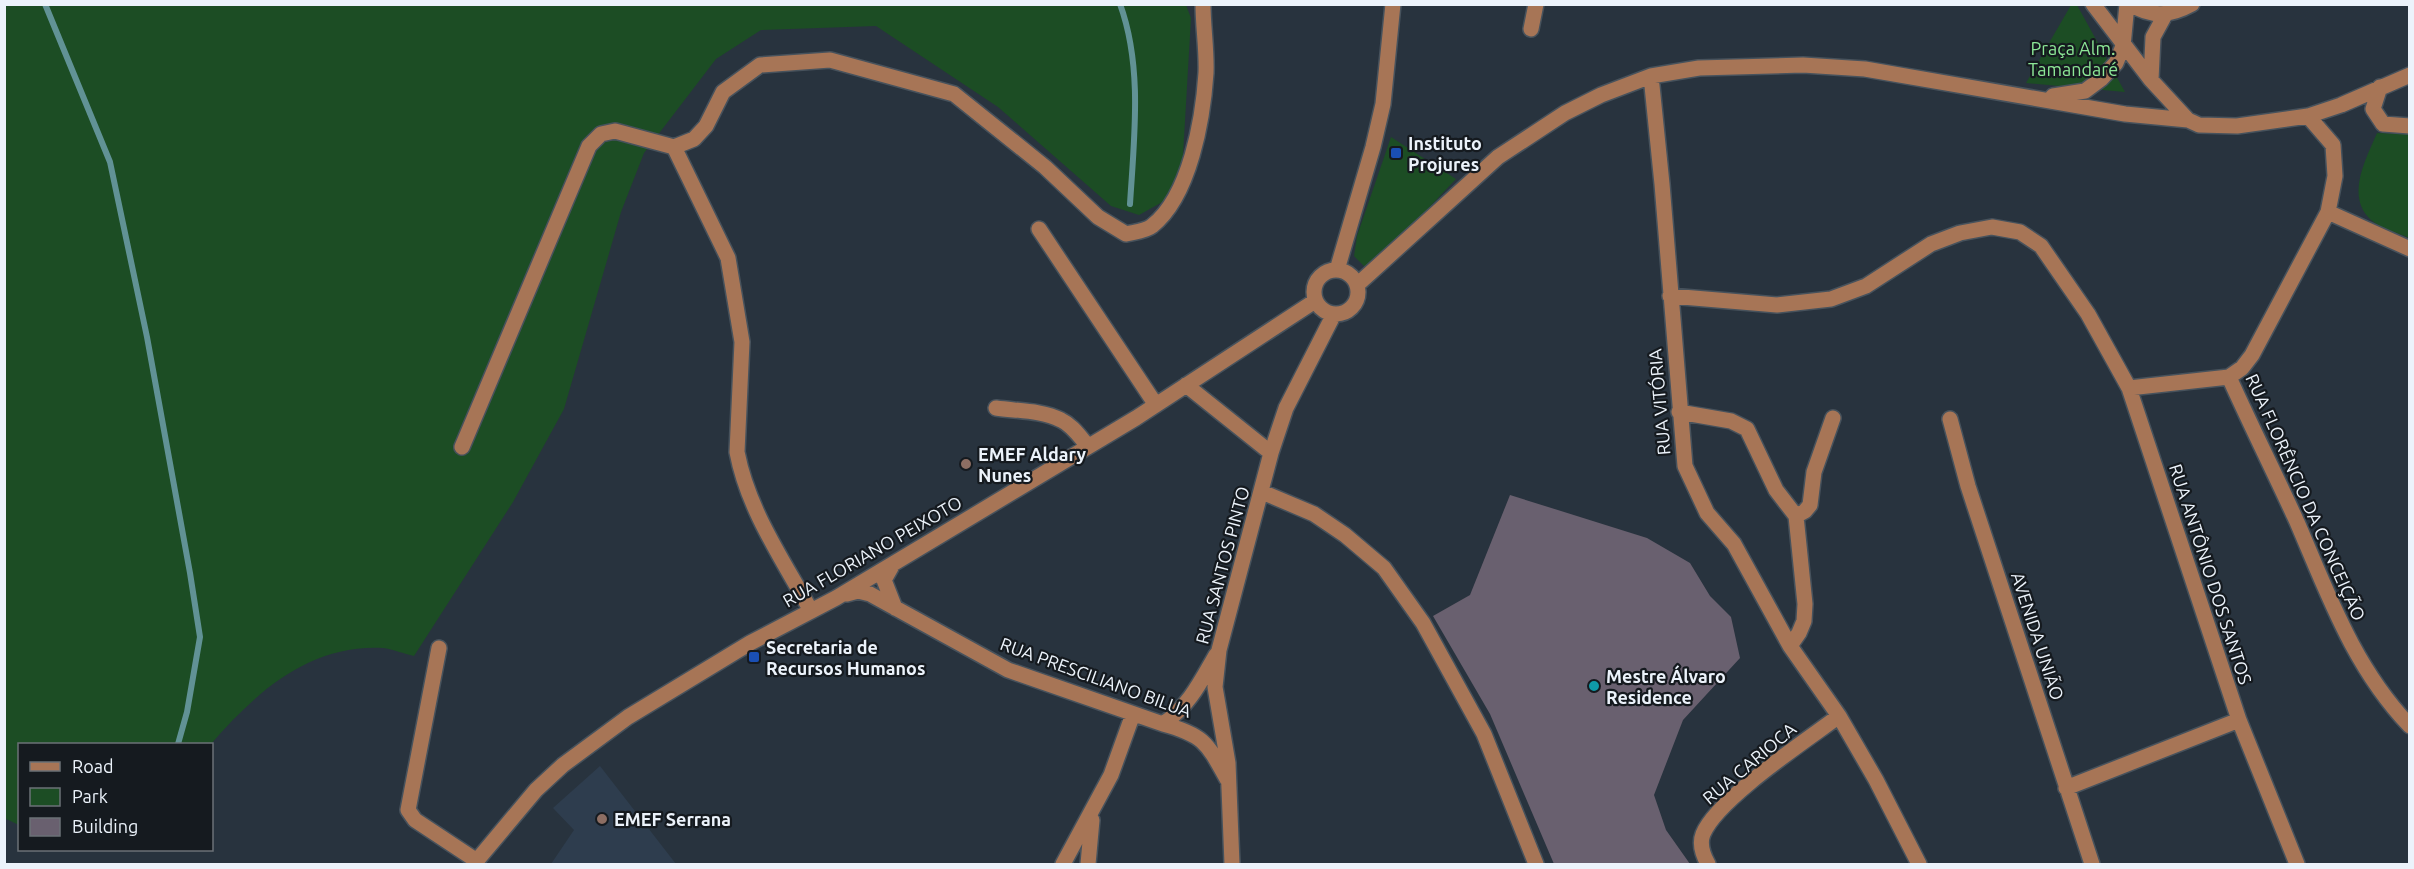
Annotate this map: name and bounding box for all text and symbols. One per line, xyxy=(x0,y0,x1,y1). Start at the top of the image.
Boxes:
park label: Praça Alm. Tamandaré xyxy=(2028,38,2118,79)
place label: Instituto Projures xyxy=(1408,133,1482,174)
marker: Instituto Projures xyxy=(1389,146,1403,160)
street label: RUA VITÓRIA xyxy=(1643,348,1674,456)
street label: RUA FLORÊNCIO DA CONCEIÇÃO xyxy=(2242,370,2371,623)
place label: EMEF Aldary Nunes xyxy=(978,444,1086,485)
marker: EMEF Aldary Nunes xyxy=(959,457,973,471)
street label: RUA ANTÔNIO DOS SANTOS xyxy=(2166,461,2256,687)
street label: RUA SANTOS PINTO xyxy=(1191,484,1253,646)
street label: RUA FLORIANO PEIXOTO xyxy=(779,491,965,611)
street label: AVENIDA UNIÃO xyxy=(2008,569,2069,702)
street label: RUA PRESCILIANO BILUA xyxy=(998,633,1195,721)
place label: Secretaria de Recursos Humanos xyxy=(766,637,925,678)
marker: Secretaria de Recursos Humanos xyxy=(747,650,761,664)
place label: Mestre Álvaro Residence xyxy=(1606,665,1726,707)
marker: Mestre Álvaro Residence xyxy=(1587,679,1601,693)
street label: RUA CARIOCA xyxy=(1698,718,1800,808)
legend xyxy=(18,743,213,851)
text: Road xyxy=(72,756,114,776)
text: Park xyxy=(72,786,108,806)
place label: EMEF Serrana xyxy=(614,809,731,829)
marker: EMEF Serrana xyxy=(595,812,609,826)
text: Building xyxy=(72,816,138,836)

